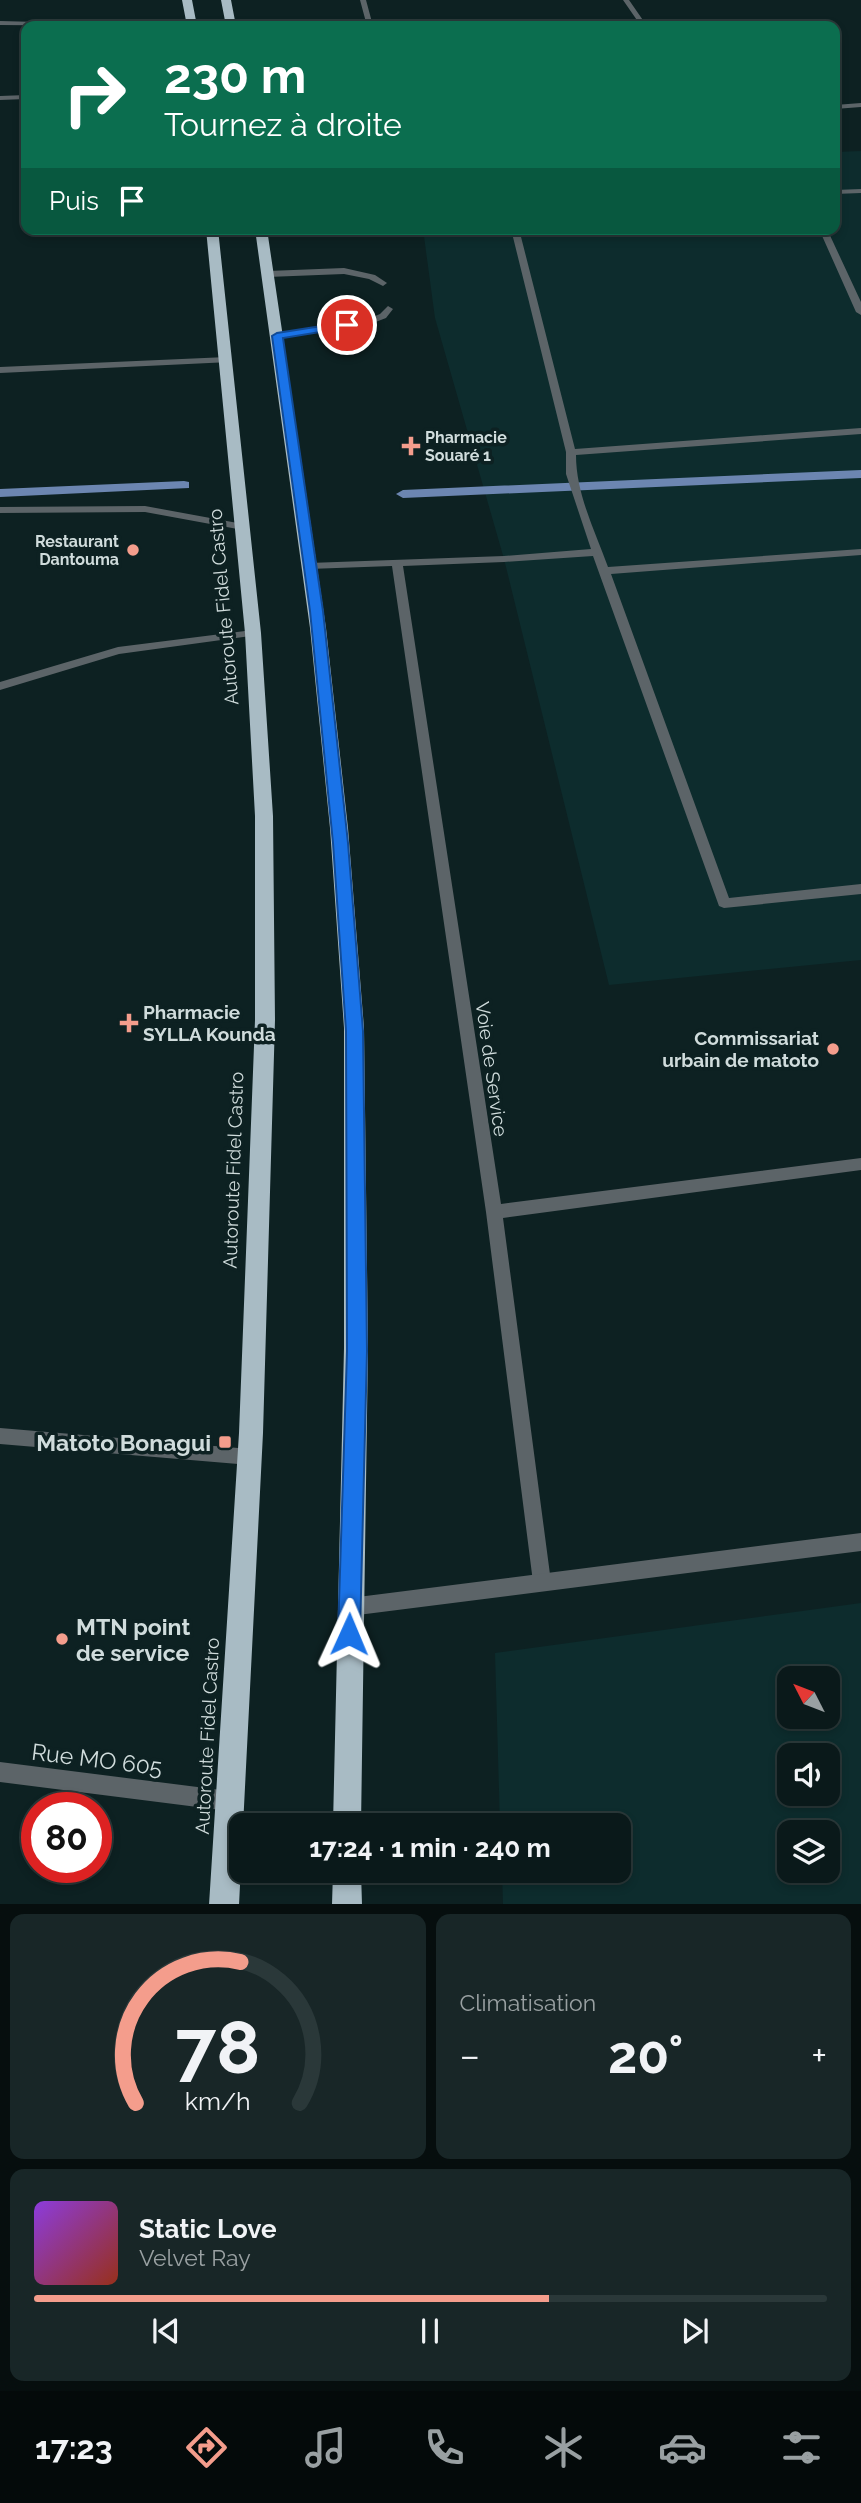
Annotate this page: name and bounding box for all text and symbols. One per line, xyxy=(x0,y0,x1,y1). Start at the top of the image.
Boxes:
text: 230 m xyxy=(164,47,306,104)
icon: right xyxy=(49,49,140,140)
text: Tournez à droite xyxy=(164,106,402,143)
icon: arrive xyxy=(113,182,151,220)
text: Puis xyxy=(49,186,99,216)
pin xyxy=(317,295,377,355)
icon: arrive xyxy=(328,306,366,344)
place label: Pharmacie Souaré 1 xyxy=(425,428,507,465)
marker: Pharmacie Souaré 1 xyxy=(403,438,419,454)
street label: Autoroute Fidel Castro xyxy=(203,508,243,706)
place label: Restaurant Dantouma xyxy=(35,532,119,569)
marker: Restaurant Dantouma xyxy=(125,542,141,558)
street label: Voie de Service xyxy=(472,1000,512,1138)
place label: Pharmacie SYLLA Kounda xyxy=(143,1001,276,1045)
marker: Pharmacie SYLLA Kounda xyxy=(121,1015,137,1031)
place label: Commissariat urbain de matoto xyxy=(662,1027,820,1071)
marker: Commissariat urbain de matoto xyxy=(825,1041,841,1057)
street label: Autoroute Fidel Castro xyxy=(219,1071,247,1269)
place label: Matoto Bonagui xyxy=(36,1429,211,1456)
marker: Matoto Bonagui xyxy=(217,1434,233,1450)
position arrow xyxy=(312,1597,386,1671)
place label: MTN point de service xyxy=(76,1613,190,1666)
marker: MTN point de service xyxy=(54,1631,70,1647)
street label: Autoroute Fidel Castro xyxy=(191,1637,223,1835)
north arrow xyxy=(777,1666,840,1729)
map controls xyxy=(777,1666,840,1883)
street label: Rue MO 605 xyxy=(30,1738,164,1780)
button: sound xyxy=(777,1743,840,1806)
speed limit sign: 80 xyxy=(21,1792,112,1883)
button: layers xyxy=(777,1820,840,1883)
text: 17:24 · 1 min · 240 m xyxy=(309,1833,551,1863)
text: Climatisation xyxy=(460,1989,596,2016)
text: 78 xyxy=(175,2005,260,2090)
text: 20° xyxy=(608,2024,683,2085)
text: − xyxy=(460,2033,480,2078)
text: + xyxy=(811,2033,827,2078)
text: km/h xyxy=(185,2085,251,2115)
text: Static Love xyxy=(139,2214,277,2244)
text: Velvet Ray xyxy=(139,2244,251,2271)
icon: previous xyxy=(147,2312,185,2350)
icon: pause xyxy=(411,2312,449,2350)
icon: next xyxy=(676,2312,714,2350)
icon: directions xyxy=(182,2423,231,2472)
icon: music xyxy=(301,2423,350,2472)
icon: phone xyxy=(420,2423,469,2472)
icon: climate xyxy=(539,2423,588,2472)
icon: car xyxy=(658,2423,707,2472)
icon: filters xyxy=(777,2423,826,2472)
text: 17:23 xyxy=(35,2429,113,2466)

